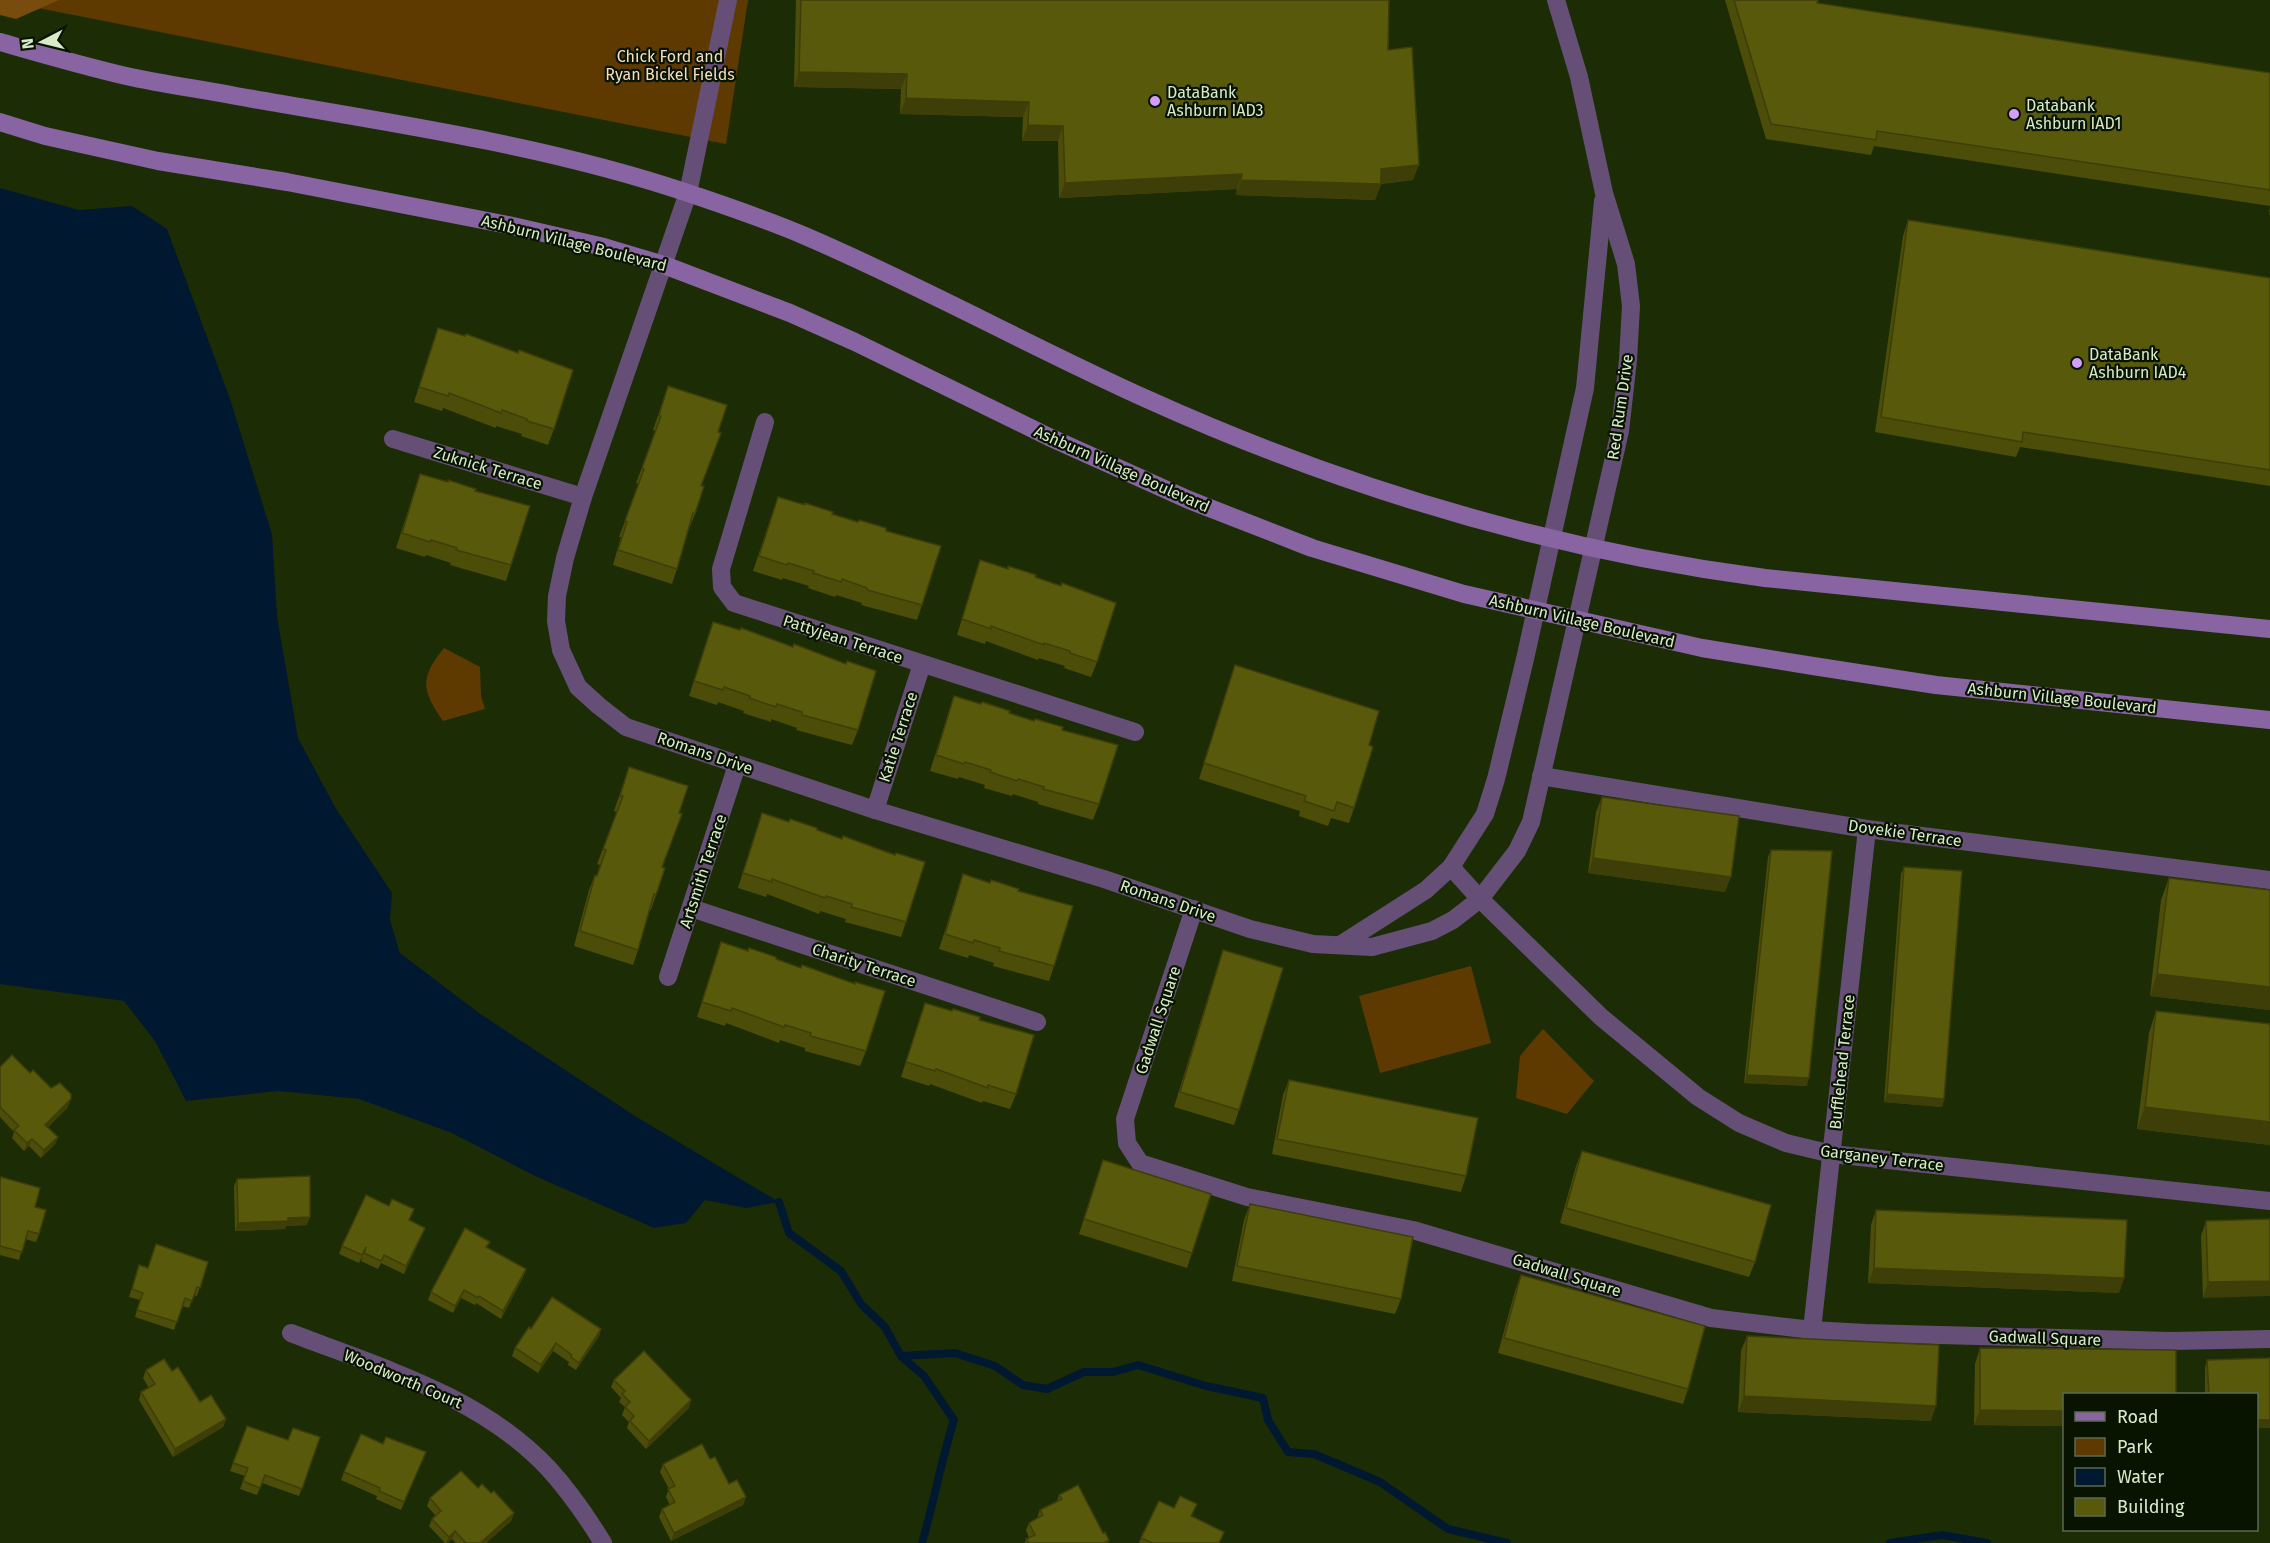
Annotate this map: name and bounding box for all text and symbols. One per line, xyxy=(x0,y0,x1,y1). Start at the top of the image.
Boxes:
north arrow xyxy=(12,12,72,72)
text: N xyxy=(18,37,38,50)
park label: Chick Ford and Ryan Bickel Fields xyxy=(605,47,735,84)
place label: DataBank Ashburn IAD3 xyxy=(1167,83,1263,120)
marker: DataBank Ashburn IAD3 xyxy=(1148,94,1162,108)
place label: Databank Ashburn IAD1 xyxy=(2026,96,2122,133)
marker: Databank Ashburn IAD1 xyxy=(2007,107,2021,121)
street label: Ashburn Village Boulevard xyxy=(479,211,669,275)
place label: DataBank Ashburn IAD4 xyxy=(2089,345,2187,382)
street label: Red Rum Drive xyxy=(1603,353,1637,461)
marker: DataBank Ashburn IAD4 xyxy=(2070,356,2084,370)
street label: Ashburn Village Boulevard xyxy=(1031,422,1213,516)
street label: Zuknick Terrace xyxy=(432,443,544,493)
street label: Ashburn Village Boulevard xyxy=(1487,590,1677,652)
street label: Pattyjean Terrace xyxy=(781,611,905,667)
street label: Ashburn Village Boulevard xyxy=(1966,679,2158,717)
street label: Katie Terrace xyxy=(874,689,922,785)
street label: Romans Drive xyxy=(655,728,755,778)
street label: Artsmith Terrace xyxy=(676,812,730,930)
street label: Dovekie Terrace xyxy=(1847,816,1963,850)
street label: Romans Drive xyxy=(1118,876,1218,926)
street label: Charity Terrace xyxy=(810,939,918,991)
street label: Gadwall Square xyxy=(1132,964,1184,1076)
street label: Bufflehead Terrace xyxy=(1825,994,1859,1130)
street label: Garganey Terrace xyxy=(1819,1141,1945,1175)
street label: Gadwall Square xyxy=(1510,1249,1624,1301)
street label: Gadwall Square xyxy=(1988,1327,2102,1349)
street label: Woodworth Court xyxy=(341,1345,465,1413)
legend xyxy=(2063,1393,2258,1531)
text: Road xyxy=(2117,1406,2159,1428)
text: Park xyxy=(2117,1436,2153,1458)
text: Water xyxy=(2117,1466,2164,1488)
text: Building xyxy=(2117,1496,2185,1518)

